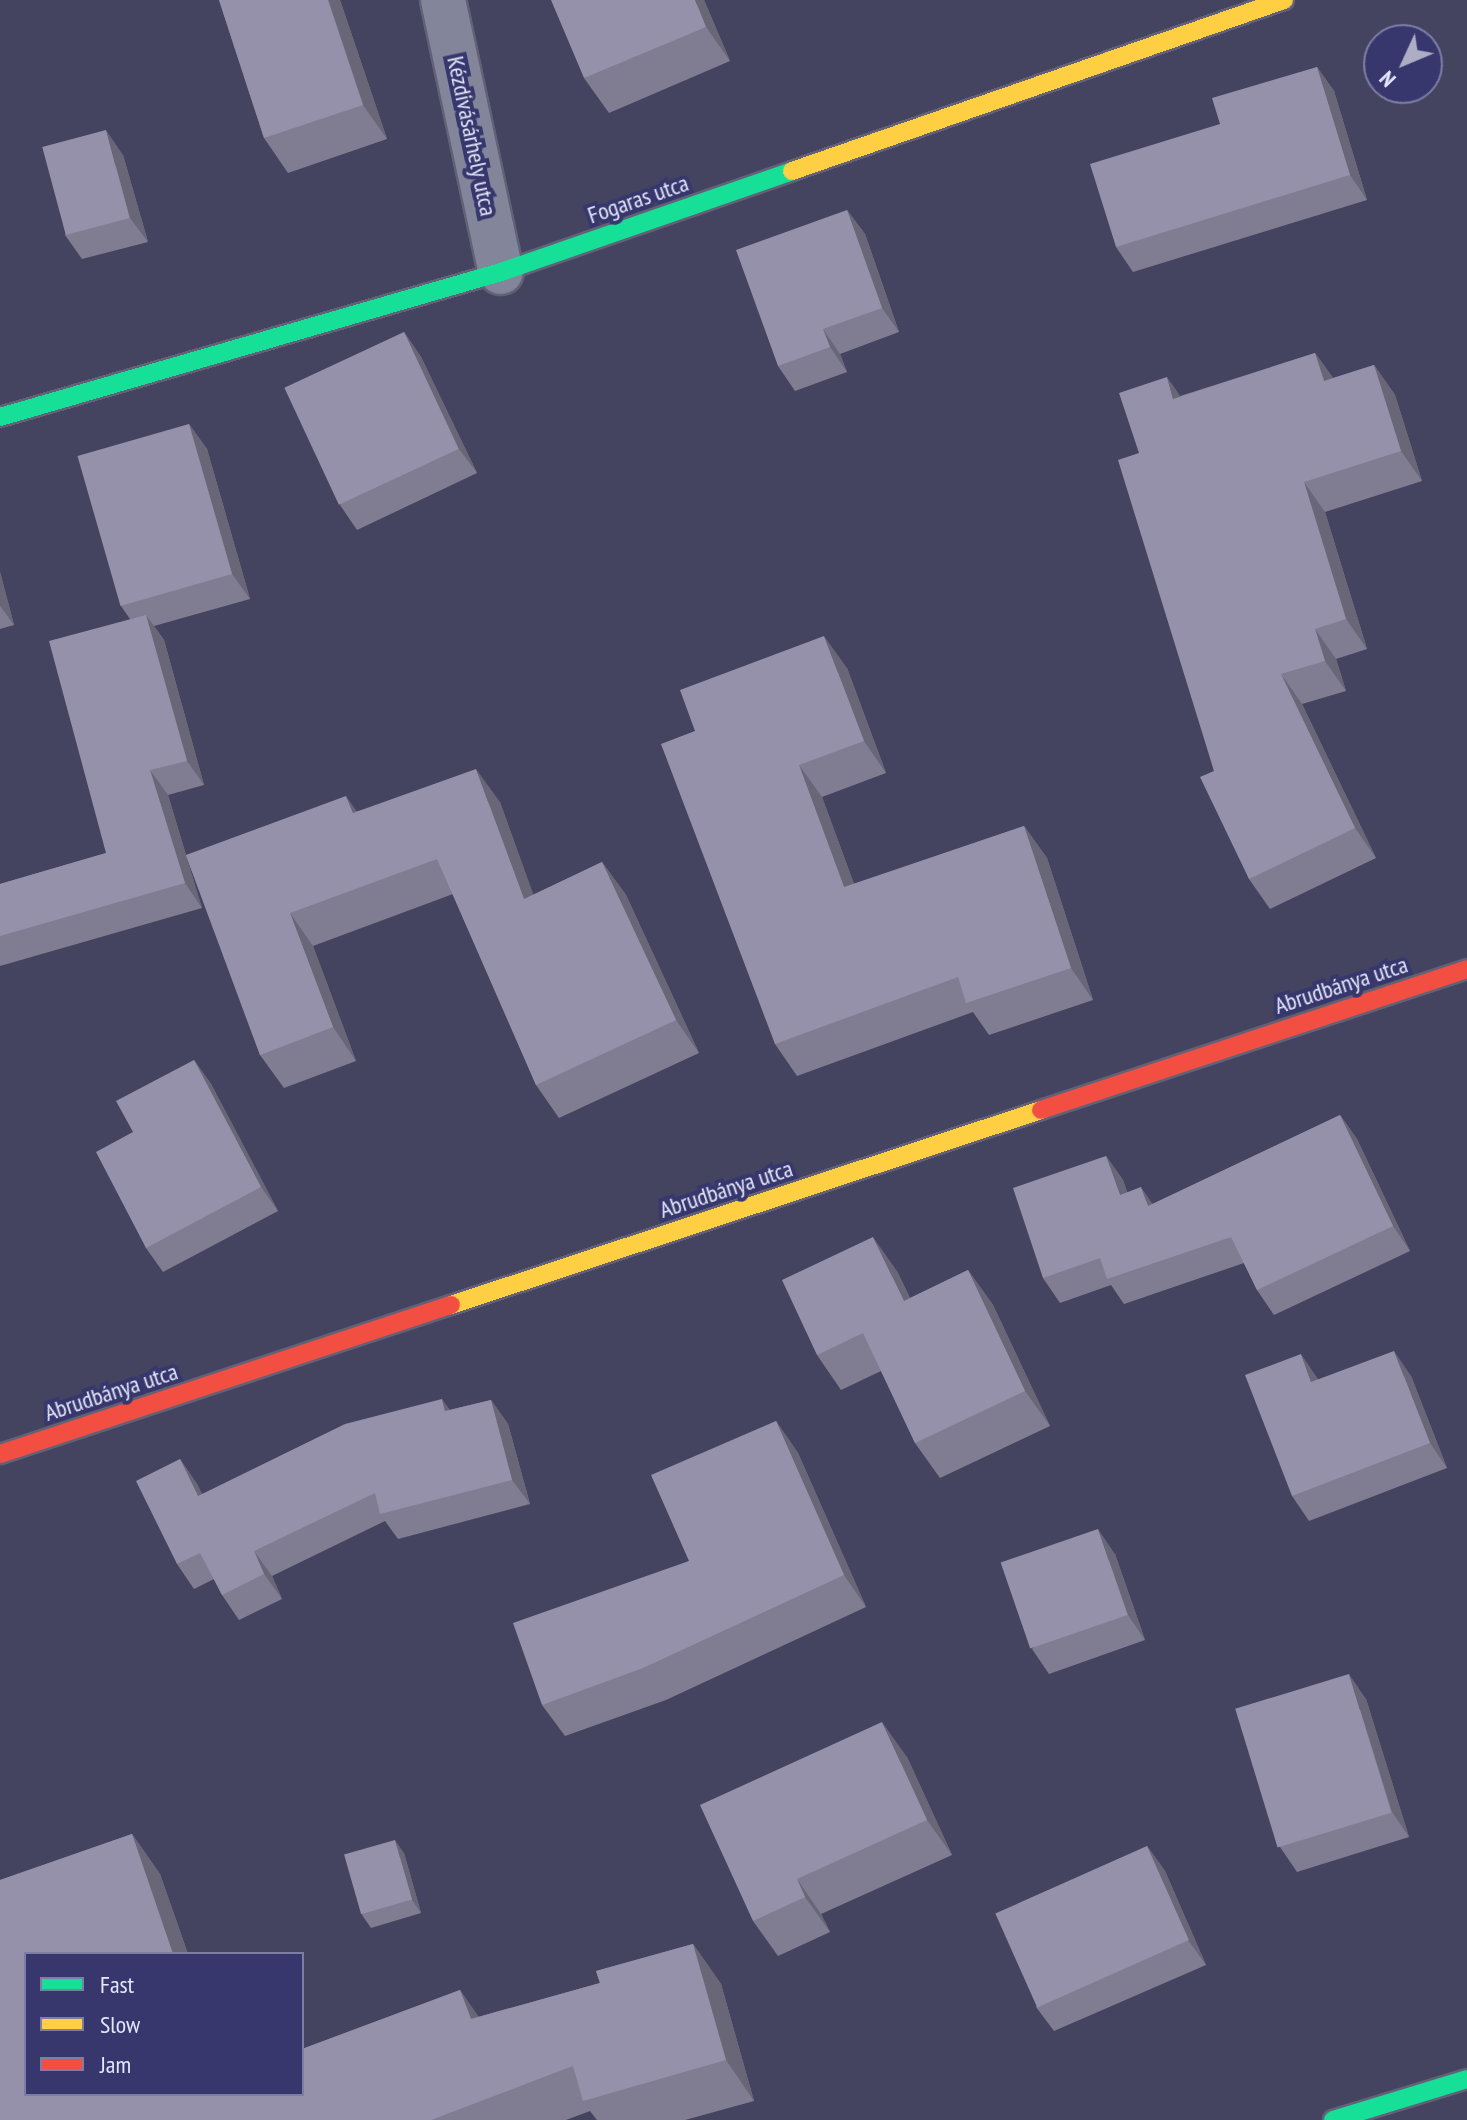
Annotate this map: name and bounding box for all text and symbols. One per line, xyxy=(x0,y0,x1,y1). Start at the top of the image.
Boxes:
north arrow xyxy=(1363,24,1443,104)
street label: Kézdivásárhely utca xyxy=(441,53,503,219)
text: N xyxy=(1373,65,1401,93)
street label: Fogaras utca xyxy=(584,168,692,230)
street label: Abrudbánya utca xyxy=(1271,950,1411,1020)
street label: Abrudbánya utca xyxy=(656,1154,796,1224)
street label: Abrudbánya utca xyxy=(41,1357,181,1427)
legend xyxy=(24,1952,304,2096)
text: Fast xyxy=(100,1969,134,2000)
text: Slow xyxy=(100,2009,140,2040)
text: Jam xyxy=(100,2049,131,2080)

